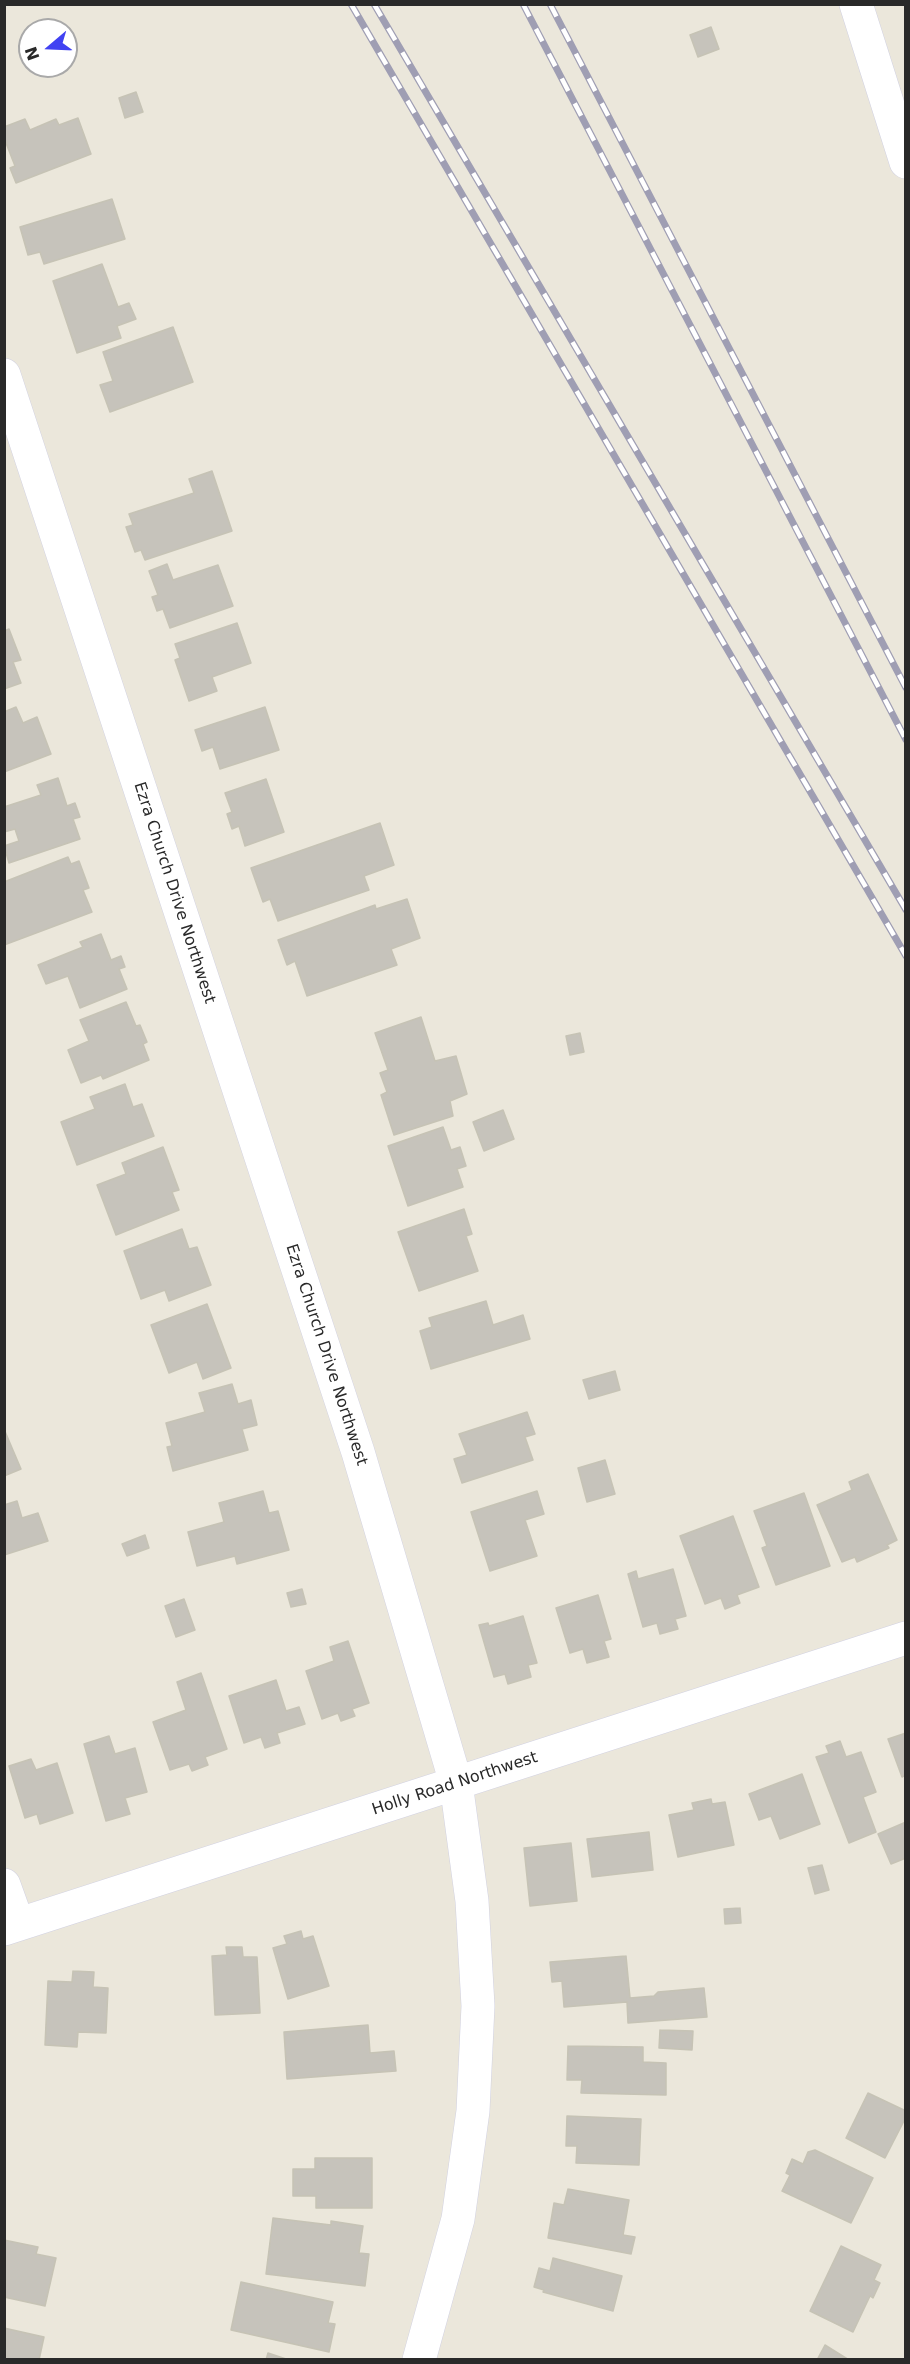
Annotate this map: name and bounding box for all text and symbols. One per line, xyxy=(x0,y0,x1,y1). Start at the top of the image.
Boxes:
north arrow xyxy=(18,18,78,78)
text: N xyxy=(21,44,44,63)
street label: Ezra Church Drive Northwest xyxy=(129,780,219,1006)
street label: Ezra Church Drive Northwest xyxy=(281,1242,371,1468)
street label: Holly Road Northwest xyxy=(370,1748,540,1820)

